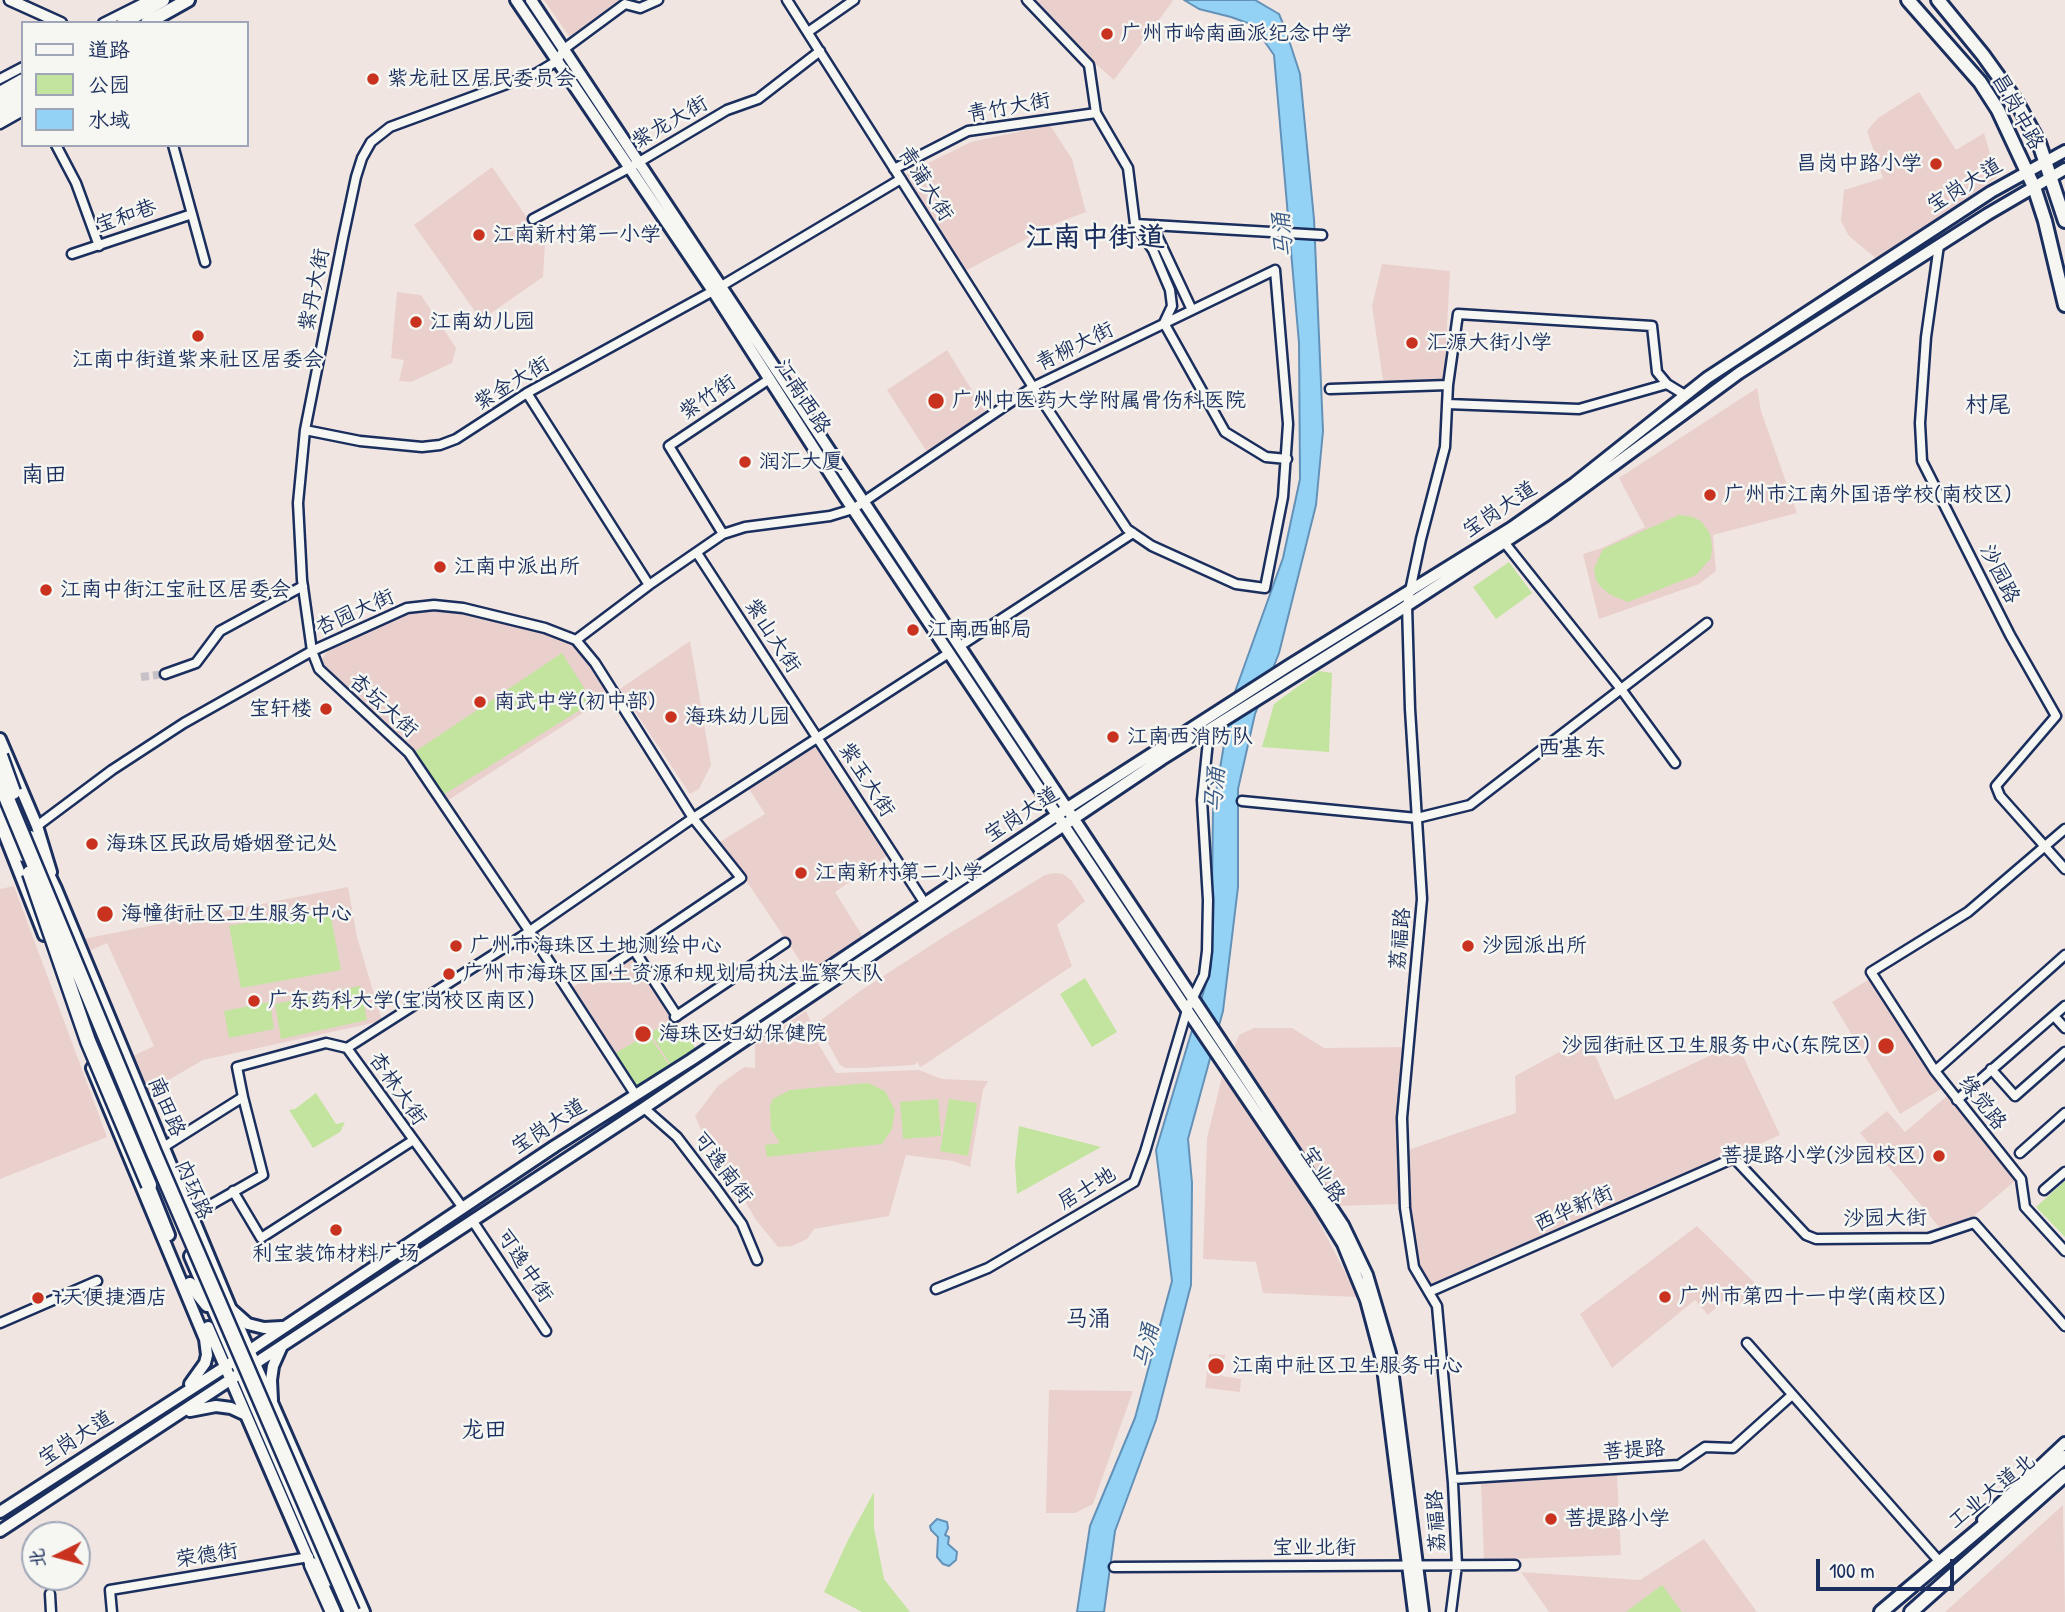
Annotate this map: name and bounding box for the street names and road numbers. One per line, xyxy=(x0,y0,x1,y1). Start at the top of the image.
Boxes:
street label: 昌岗中路 xyxy=(1986,69,2048,155)
street label: 青竹大街 xyxy=(965,88,1053,128)
street label: 紫龙大街 xyxy=(627,91,713,155)
street label: 青蒲大街 xyxy=(892,142,958,226)
street label: 宝岗大道 xyxy=(1923,153,2007,219)
street label: 宝和巷 xyxy=(92,195,160,239)
street label: 紫丹大街 xyxy=(295,246,335,334)
street label: 青柳大街 xyxy=(1032,317,1118,377)
street label: 紫金大街 xyxy=(470,352,554,416)
street label: 江南西路 xyxy=(769,355,835,439)
street label: 紫竹街 xyxy=(675,370,741,426)
street label: 宝岗大道 xyxy=(1458,476,1542,544)
street label: 沙园路 xyxy=(1973,540,2025,608)
street label: 杏园大街 xyxy=(312,584,398,642)
street label: 紫山大街 xyxy=(739,594,805,678)
street label: 杏坛大街 xyxy=(343,669,423,743)
street label: 紫玉大街 xyxy=(833,738,899,822)
street label: 宝岗大道 xyxy=(980,782,1064,848)
street label: 荔福路 xyxy=(1386,907,1416,971)
street label: 杏林大街 xyxy=(363,1047,431,1131)
street label: 缘觉路 xyxy=(1953,1070,2011,1136)
street label: 南田路 xyxy=(142,1073,190,1141)
street label: 宝岗大道 xyxy=(507,1094,591,1160)
street label: 可逸南街 xyxy=(687,1127,757,1209)
street label: 宝业路 xyxy=(1294,1142,1350,1208)
street label: 内环路 xyxy=(169,1156,217,1224)
street label: 居士地 xyxy=(1054,1162,1120,1216)
street label: 西华新街 xyxy=(1531,1180,1617,1238)
street label: 沙园大街 xyxy=(1843,1206,1927,1232)
street label: 可逸中街 xyxy=(490,1224,558,1308)
street label: 宝岗大道 xyxy=(34,1406,118,1472)
street label: 菩提路 xyxy=(1602,1436,1666,1466)
street label: 工业大道北 xyxy=(1943,1449,2041,1535)
street label: 荔福路 xyxy=(1423,1489,1451,1553)
street label: 宝业北街 xyxy=(1272,1535,1356,1561)
street label: 荣德街 xyxy=(174,1539,240,1573)

